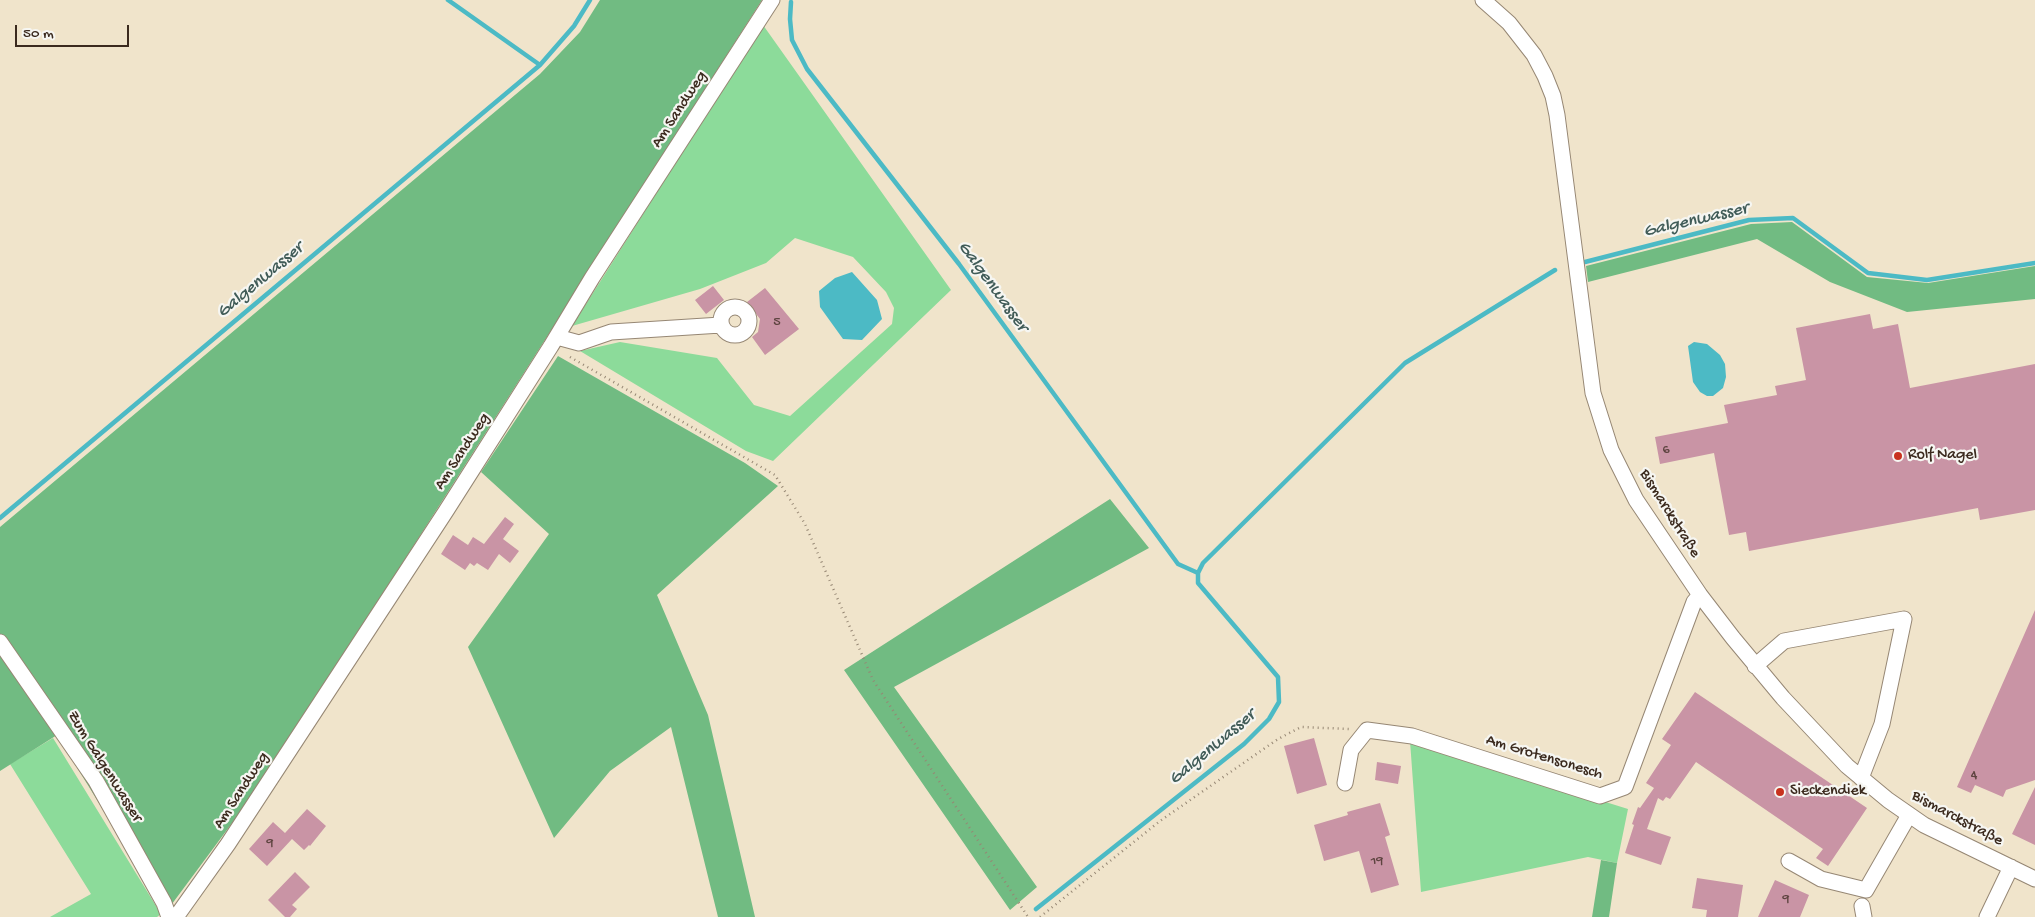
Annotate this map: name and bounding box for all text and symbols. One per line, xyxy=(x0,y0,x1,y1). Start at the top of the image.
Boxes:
scale bar xyxy=(18,15,131,47)
text: 50 m xyxy=(23,25,54,43)
street label: Am Sandweg xyxy=(648,68,712,152)
water label: Galgenwasser xyxy=(1642,199,1750,243)
water label: Galgenwasser xyxy=(952,238,1032,336)
water label: Galgenwasser xyxy=(213,239,309,323)
house number: 5 xyxy=(773,315,781,331)
street label: Am Sandweg xyxy=(431,410,495,494)
house number: 6 xyxy=(1662,443,1670,459)
place label: Rolf Nagel xyxy=(1908,446,1977,466)
marker: Rolf Nagel xyxy=(1892,450,1904,462)
street label: Bismarckstraße xyxy=(1634,466,1704,562)
water label: Galgenwasser xyxy=(1165,706,1261,790)
street label: Zum Galgenwasser xyxy=(62,708,146,826)
street label: Am Grotensonesch xyxy=(1483,731,1605,785)
street label: Am Sandweg xyxy=(210,749,274,833)
house number: 4 xyxy=(1971,768,1977,784)
place label: Sieckendiek xyxy=(1790,782,1866,802)
marker: Sieckendiek xyxy=(1774,786,1786,798)
street label: Bismarckstraße xyxy=(1908,787,2006,851)
house number: 9 xyxy=(266,836,274,852)
house number: 19 xyxy=(1371,854,1383,870)
house number: 9 xyxy=(1782,892,1790,908)

